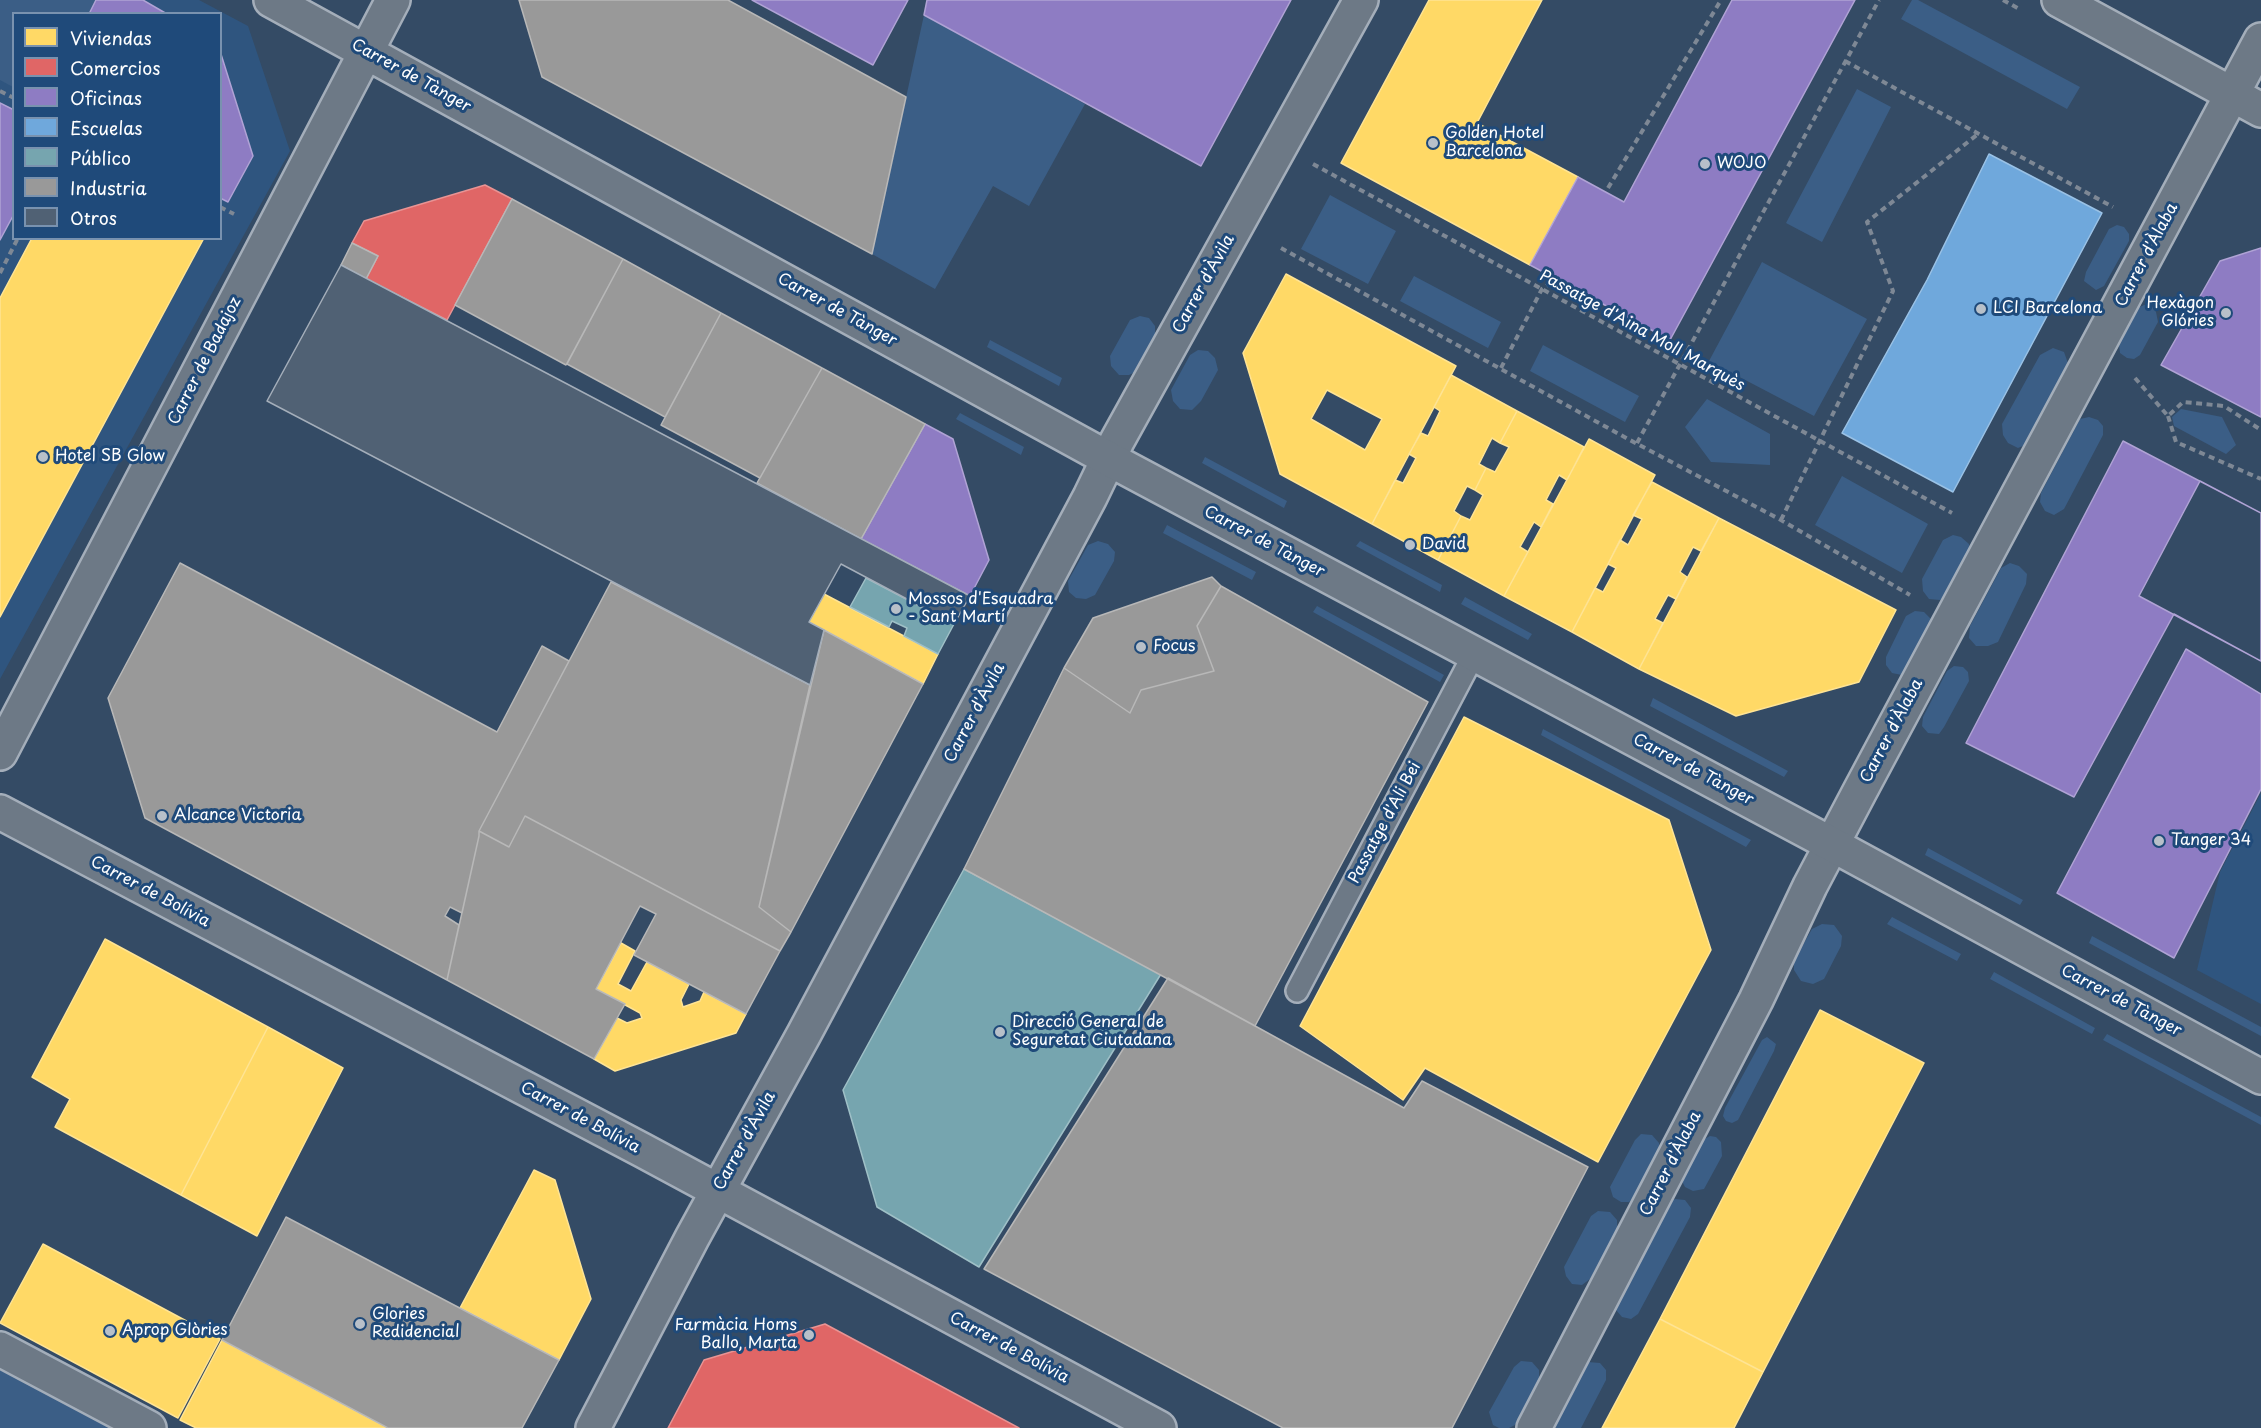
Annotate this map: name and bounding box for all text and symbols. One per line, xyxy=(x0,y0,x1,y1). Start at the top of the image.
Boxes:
legend xyxy=(12,12,222,240)
text: Viviendas xyxy=(70,24,152,51)
street label: Carrer de Tànger xyxy=(348,35,474,117)
text: Comercios xyxy=(70,54,160,81)
text: Oficinas xyxy=(70,84,142,111)
text: Escuelas xyxy=(70,114,143,141)
place label: Golden Hotel Barcelona xyxy=(1445,124,1544,162)
marker: Golden Hotel Barcelona xyxy=(1426,136,1440,150)
text: Público xyxy=(70,144,131,171)
place label: WOJO xyxy=(1717,154,1767,174)
marker: WOJO xyxy=(1698,157,1712,171)
text: Industria xyxy=(70,174,147,201)
street label: Carrer d'Àlaba xyxy=(2112,200,2182,310)
text: Otros xyxy=(70,204,117,231)
street label: Carrer d'Àvila xyxy=(1169,231,1239,337)
street label: Passatge d'Aina Moll Marquès xyxy=(1536,266,1748,396)
street label: Carrer de Tànger xyxy=(774,269,900,351)
street label: Carrer de Badajoz xyxy=(164,294,246,428)
place label: Hexàgon Glóries xyxy=(2147,294,2214,332)
place label: LCI Barcelona xyxy=(1993,299,2102,319)
marker: LCI Barcelona xyxy=(1974,302,1988,316)
marker: Hexàgon Glóries xyxy=(2219,306,2233,320)
place label: Hotel SB Glow xyxy=(55,447,165,467)
marker: Hotel SB Glow xyxy=(36,450,50,464)
street label: Carrer de Tànger xyxy=(1200,502,1328,582)
place label: David xyxy=(1422,535,1466,555)
marker: David xyxy=(1403,538,1417,552)
place label: Mossos d'Esquadra - Sant Martí xyxy=(908,590,1053,628)
marker: Mossos d'Esquadra - Sant Martí xyxy=(889,602,903,616)
place label: Focus xyxy=(1153,637,1195,657)
marker: Focus xyxy=(1134,640,1148,654)
street label: Carrer d'Àvila xyxy=(941,660,1009,766)
street label: Carrer d'Àlaba xyxy=(1857,676,1927,786)
street label: Carrer de Tànger xyxy=(1629,730,1757,810)
street label: Passatge d'Ali Bei xyxy=(1345,759,1425,887)
place label: Alcance Victoria xyxy=(174,806,302,826)
marker: Alcance Victoria xyxy=(155,809,169,823)
place label: Tanger 34 xyxy=(2171,831,2251,851)
marker: Tanger 34 xyxy=(2152,834,2166,848)
street label: Carrer de Bolívia xyxy=(87,852,213,932)
street label: Carrer de Tànger xyxy=(2057,961,2185,1041)
place label: Direcció General de Seguretat Ciutadana xyxy=(1012,1013,1172,1051)
marker: Direcció General de Seguretat Ciutadana xyxy=(993,1025,1007,1039)
street label: Carrer de Bolívia xyxy=(517,1078,643,1158)
street label: Carrer d'Àvila xyxy=(710,1088,780,1194)
street label: Carrer d'Àlaba xyxy=(1636,1109,1706,1219)
place label: Glories Redidencial xyxy=(372,1305,460,1343)
street label: Carrer de Bolívia xyxy=(946,1308,1072,1388)
place label: Farmàcia Homs Ballo, Marta xyxy=(674,1316,797,1354)
marker: Glories Redidencial xyxy=(353,1317,367,1331)
place label: Aprop Glòries xyxy=(122,1321,228,1341)
marker: Aprop Glòries xyxy=(103,1324,117,1338)
marker: Farmàcia Homs Ballo, Marta xyxy=(802,1328,816,1342)

